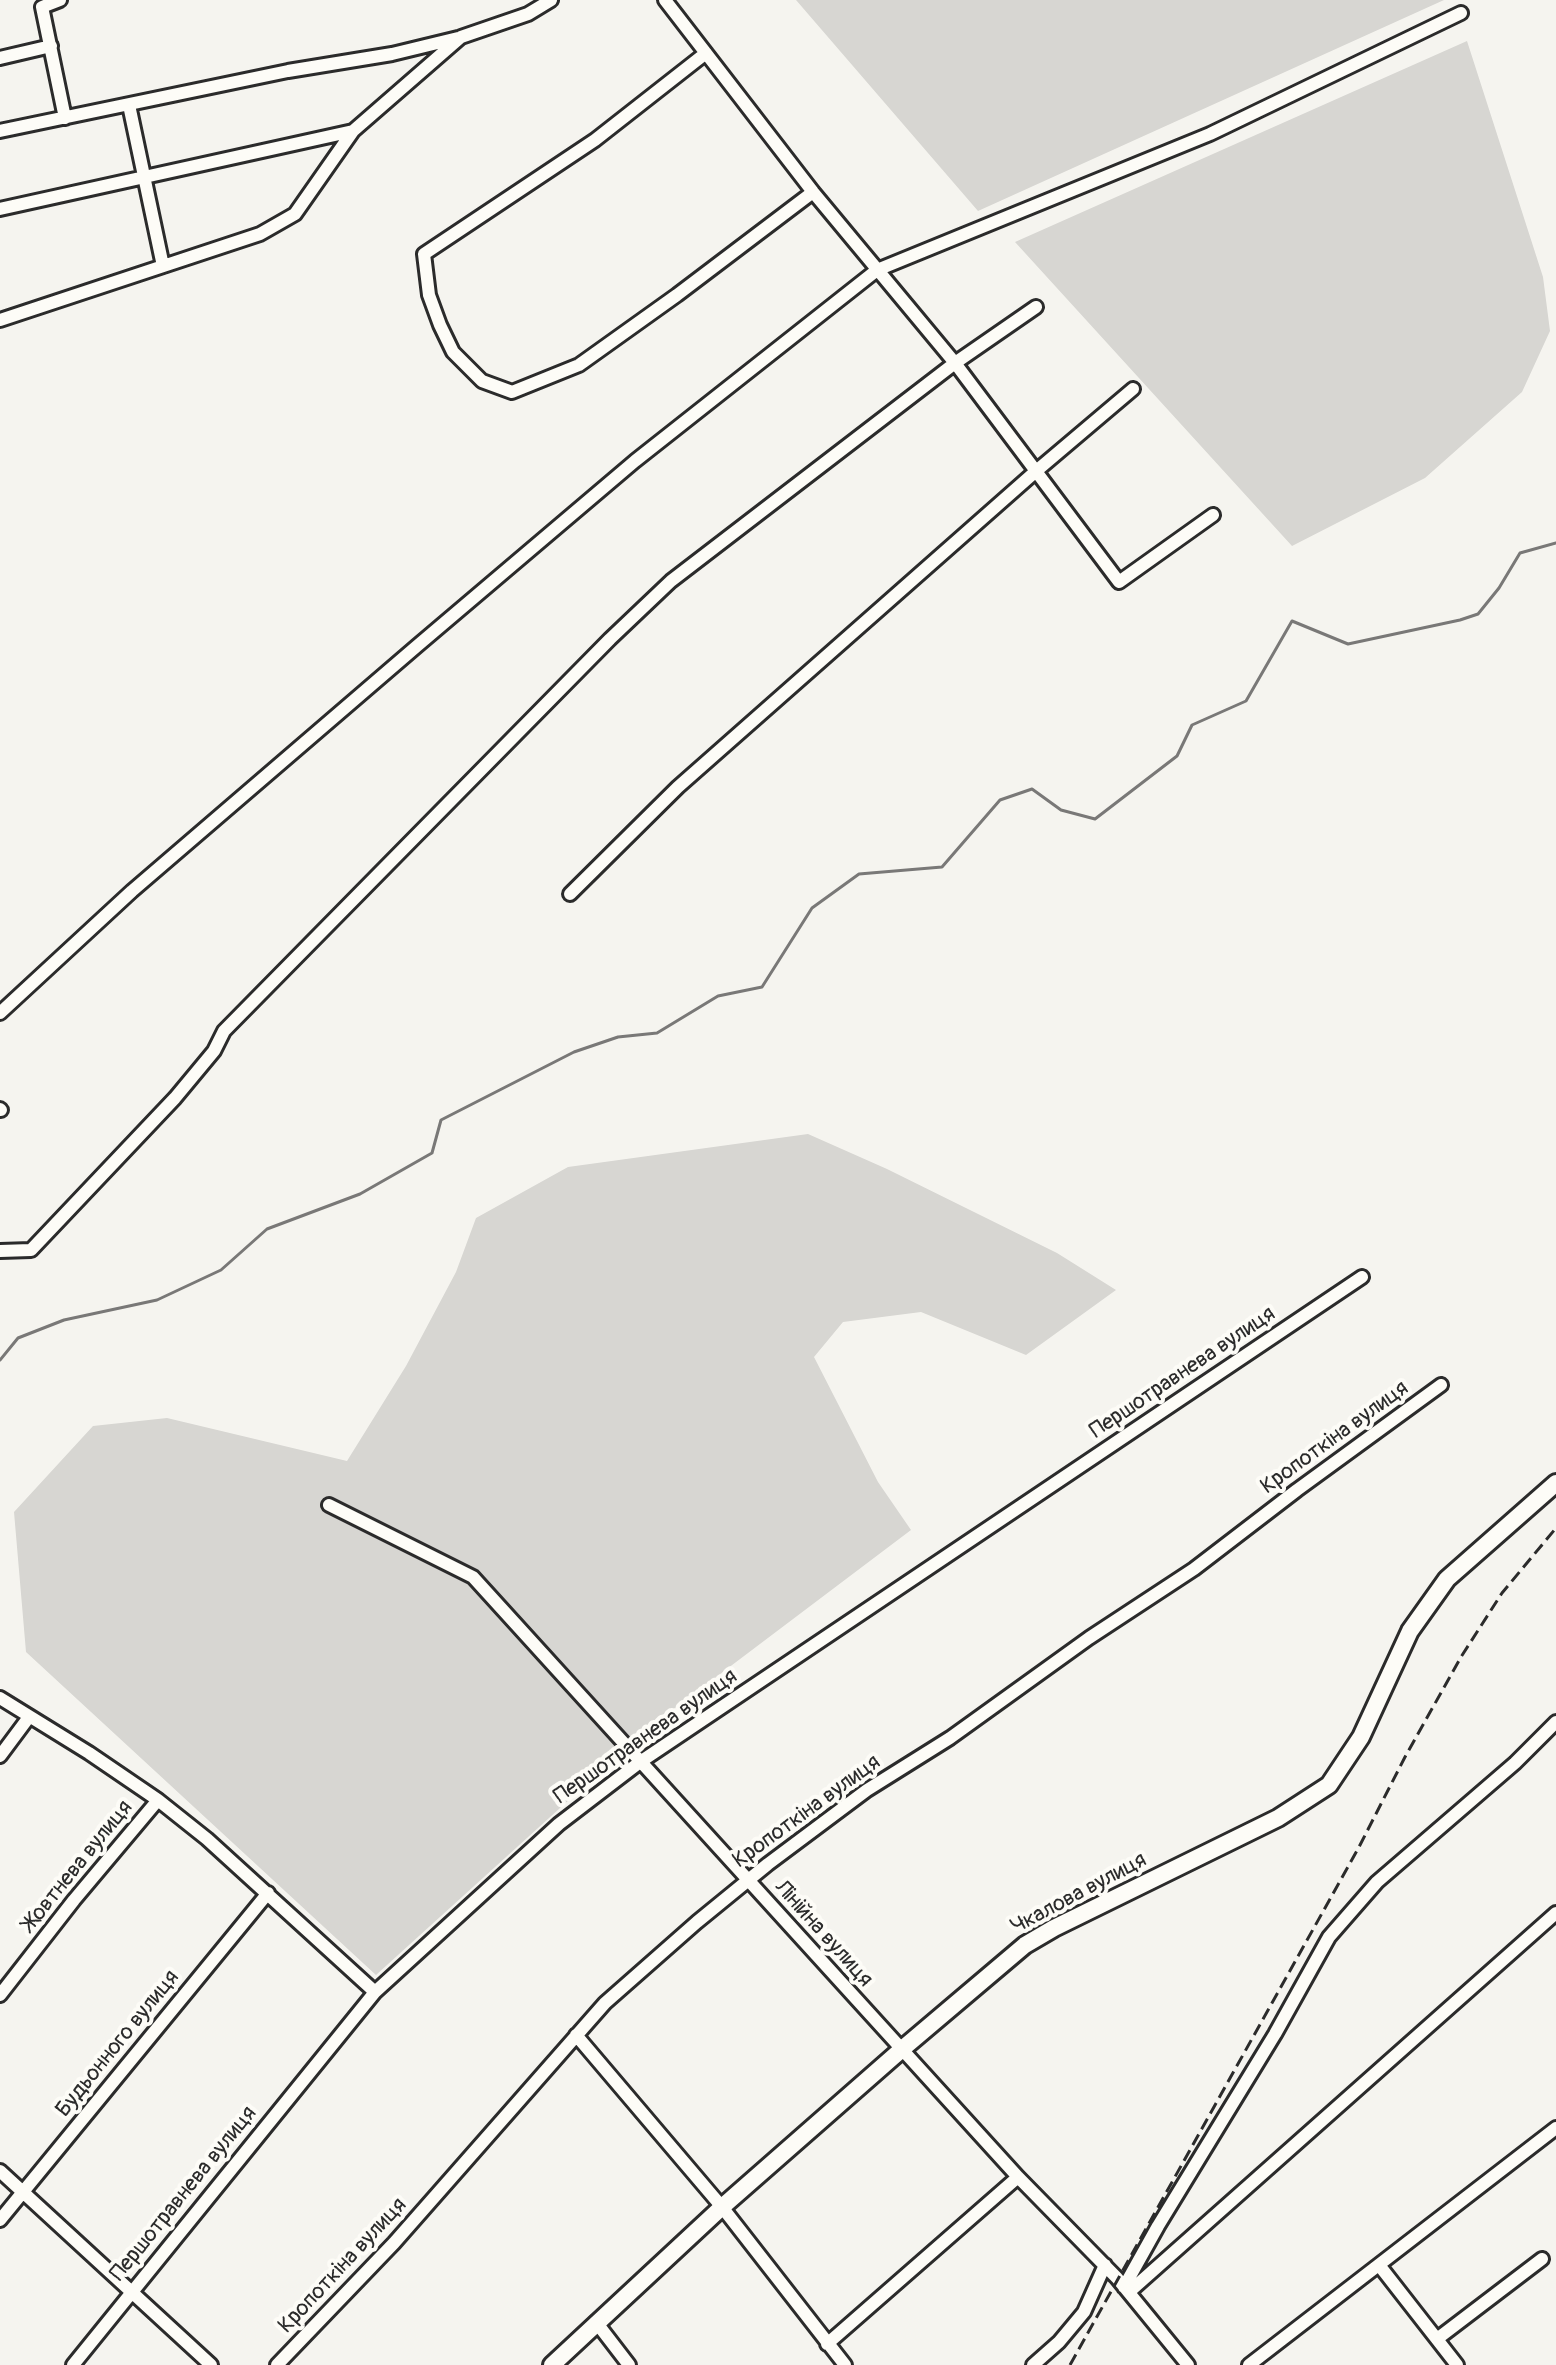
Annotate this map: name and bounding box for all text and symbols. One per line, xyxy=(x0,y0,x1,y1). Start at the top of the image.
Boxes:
street label: Першотравнева вулиця xyxy=(1085,1301,1281,1445)
street label: Кропоткіна вулиця xyxy=(1256,1376,1414,1500)
street label: Першотравнева вулиця xyxy=(549,1664,743,1810)
street label: Кропоткіна вулиця xyxy=(728,1750,886,1874)
street label: Жовтнева вулиця xyxy=(17,1795,139,1937)
street label: Чкалова вулиця xyxy=(1007,1847,1151,1941)
street label: Лінійна вулиця xyxy=(768,1875,878,1993)
street label: Будьонного вулиця xyxy=(51,1965,185,2123)
street label: Першотравнева вулиця xyxy=(105,2101,263,2287)
street label: Кропоткіна вулиця xyxy=(273,2193,413,2339)

